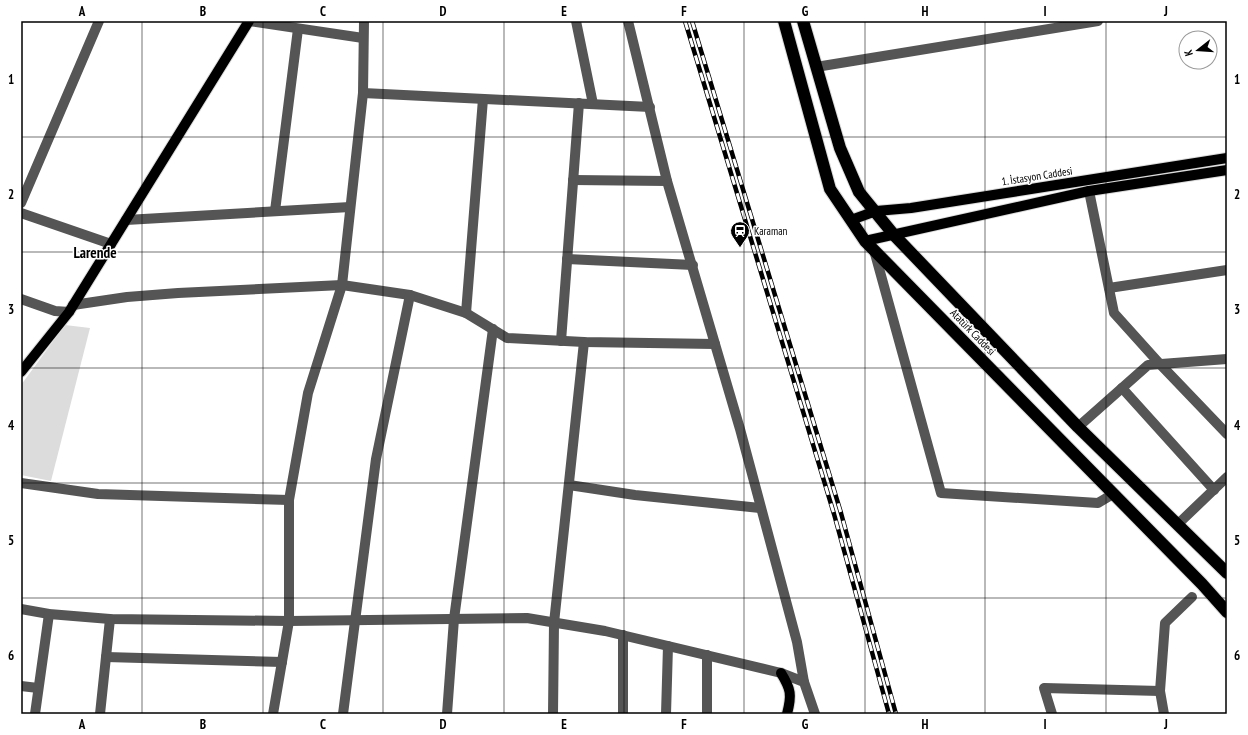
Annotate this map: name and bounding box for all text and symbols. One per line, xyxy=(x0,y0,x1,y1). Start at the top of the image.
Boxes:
text: A xyxy=(78,3,86,20)
text: B xyxy=(200,3,206,20)
text: C xyxy=(320,3,326,20)
text: D xyxy=(440,3,447,20)
text: E xyxy=(561,3,567,20)
text: F xyxy=(681,3,687,20)
text: G xyxy=(802,3,809,20)
text: H xyxy=(922,3,929,20)
text: I xyxy=(1043,3,1047,20)
text: J xyxy=(1163,3,1168,20)
north arrow xyxy=(1178,30,1218,70)
text: K xyxy=(1181,48,1196,58)
text: 1 xyxy=(8,71,14,88)
text: 1 xyxy=(1234,71,1240,88)
street label: 1. İstasyon Caddesi xyxy=(1001,163,1073,189)
text: 2 xyxy=(8,186,14,203)
text: 2 xyxy=(1234,186,1240,203)
station icon: Karaman xyxy=(729,220,751,248)
place label: Karaman xyxy=(754,224,788,238)
district label: Larende xyxy=(73,243,117,262)
text: 3 xyxy=(8,301,14,318)
text: 3 xyxy=(1234,301,1240,318)
street label: Atatürk Caddesi xyxy=(947,306,999,358)
text: 4 xyxy=(8,417,15,434)
text: 4 xyxy=(1234,417,1241,434)
text: 5 xyxy=(8,532,14,549)
text: 5 xyxy=(1234,532,1240,549)
text: 6 xyxy=(8,647,14,664)
text: 6 xyxy=(1234,647,1240,664)
text: A xyxy=(78,716,86,733)
text: B xyxy=(200,716,206,733)
text: C xyxy=(320,716,326,733)
text: D xyxy=(440,716,447,733)
text: E xyxy=(561,716,567,733)
text: F xyxy=(681,716,687,733)
text: G xyxy=(802,716,809,733)
text: H xyxy=(922,716,929,733)
text: I xyxy=(1043,716,1047,733)
text: J xyxy=(1163,716,1168,733)

